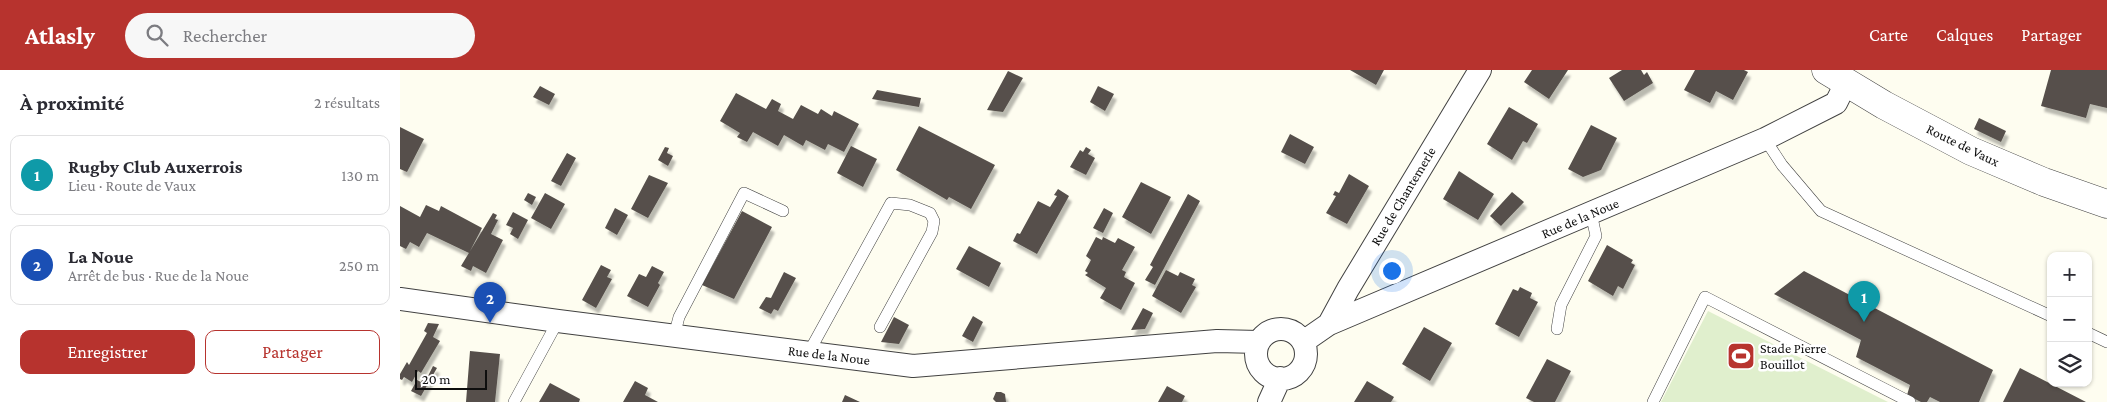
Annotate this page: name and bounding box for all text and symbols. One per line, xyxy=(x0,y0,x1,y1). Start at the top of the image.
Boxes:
search box xyxy=(125,13,475,58)
icon: search xyxy=(143,21,171,49)
text: Atlasly xyxy=(25,22,95,49)
text: Rechercher xyxy=(183,25,267,46)
text: Carte xyxy=(1869,25,1908,45)
text: Calques xyxy=(1936,25,1993,45)
text: Partager xyxy=(2021,25,2082,45)
text: À proximité xyxy=(20,91,124,115)
text: 2 résultats xyxy=(314,94,380,111)
street label: Route de Vaux xyxy=(1924,120,2003,170)
street label: Rue de Chantemerle xyxy=(1367,144,1439,248)
text: Rugby Club Auxerrois xyxy=(68,156,242,177)
text: 1 xyxy=(34,167,40,184)
text: 130 m xyxy=(341,167,379,184)
text: Lieu · Route de Vaux xyxy=(68,177,196,194)
street label: Rue de la Noue xyxy=(1539,195,1621,241)
text: La Noue xyxy=(68,246,133,267)
map controls xyxy=(2047,252,2092,387)
button: + xyxy=(2047,252,2092,297)
text: 2 xyxy=(33,257,41,274)
text: 250 m xyxy=(339,257,379,274)
your location xyxy=(1379,258,1405,284)
text: Arrêt de bus · Rue de la Noue xyxy=(68,267,249,284)
pin: 1 xyxy=(1848,281,1880,322)
pin: 2 xyxy=(474,282,506,323)
button: − xyxy=(2047,297,2092,342)
button: Enregistrer xyxy=(20,330,195,374)
button: Partager xyxy=(205,330,380,374)
place label: Stade Pierre Bouillot xyxy=(1760,340,1826,372)
sports icon: Stade Pierre Bouillot xyxy=(1726,341,1756,371)
street label: Rue de la Noue xyxy=(787,342,871,368)
button: layers xyxy=(2047,342,2092,387)
scale bar xyxy=(415,367,488,390)
text: 20 m xyxy=(422,371,450,387)

